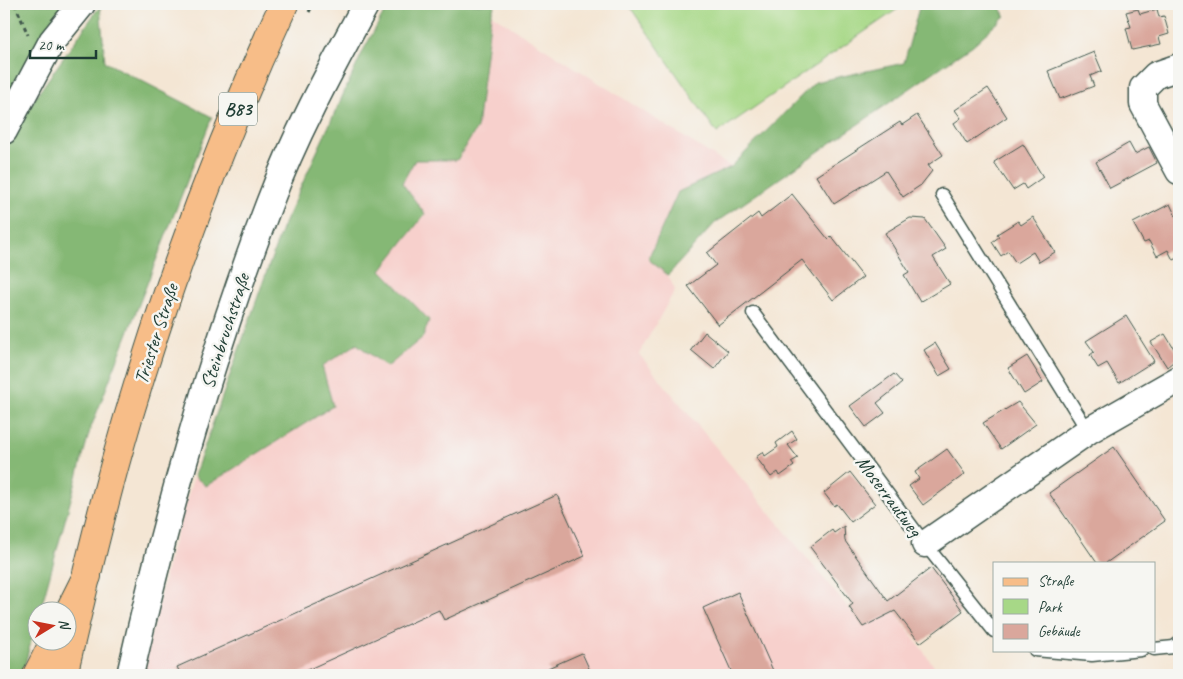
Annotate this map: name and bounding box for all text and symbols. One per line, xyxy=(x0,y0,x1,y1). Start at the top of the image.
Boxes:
scale bar xyxy=(30,28,96,60)
text: 20 m xyxy=(38,36,65,55)
road number: B83 xyxy=(219,92,257,126)
street label: Steinbruchstraße xyxy=(195,269,256,392)
street label: Triester Straße xyxy=(128,279,184,387)
street label: Moserrautweg xyxy=(850,450,929,543)
legend xyxy=(993,562,1156,652)
text: Straße xyxy=(1038,572,1074,591)
text: Park xyxy=(1038,598,1063,617)
north arrow xyxy=(28,602,78,652)
text: N xyxy=(55,618,74,632)
text: Gebäude xyxy=(1038,622,1081,641)

